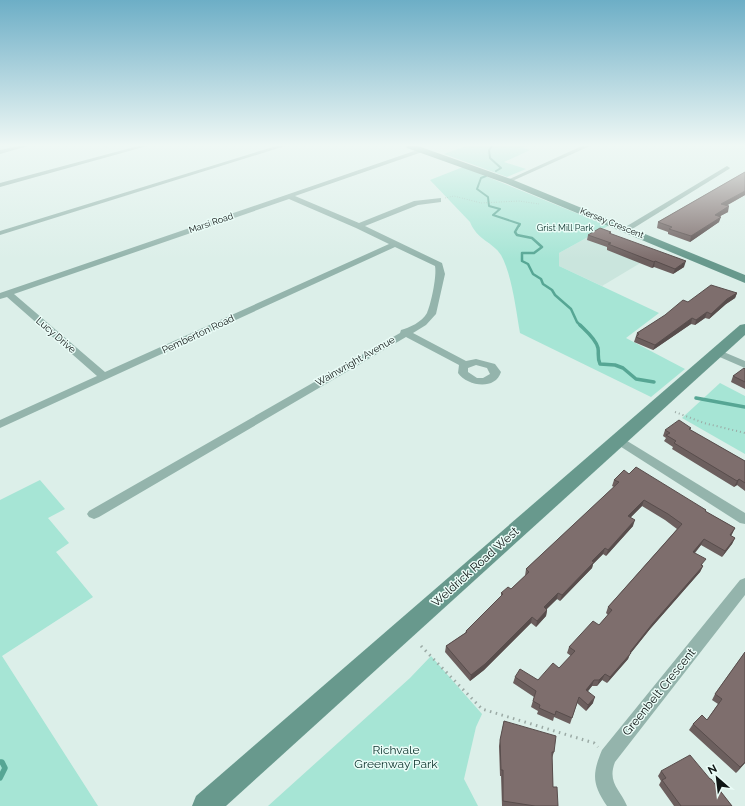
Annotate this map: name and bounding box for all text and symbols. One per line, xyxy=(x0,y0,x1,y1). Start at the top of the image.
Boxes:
street label: Kersey Crescent xyxy=(579,206,645,240)
street label: Marsi Road xyxy=(188,211,235,235)
park label: Grist Mill Park xyxy=(537,223,593,233)
street label: Pemberton Road xyxy=(160,312,236,356)
street label: Lucy Drive xyxy=(34,315,78,355)
street label: Wainwright Avenue xyxy=(313,334,397,388)
street label: Weldrick Road West xyxy=(429,524,521,610)
street label: Greenbelt Crescent xyxy=(620,646,698,738)
park label: Richvale Greenway Park xyxy=(354,743,438,771)
north arrow xyxy=(697,758,737,798)
text: N xyxy=(706,762,719,777)

